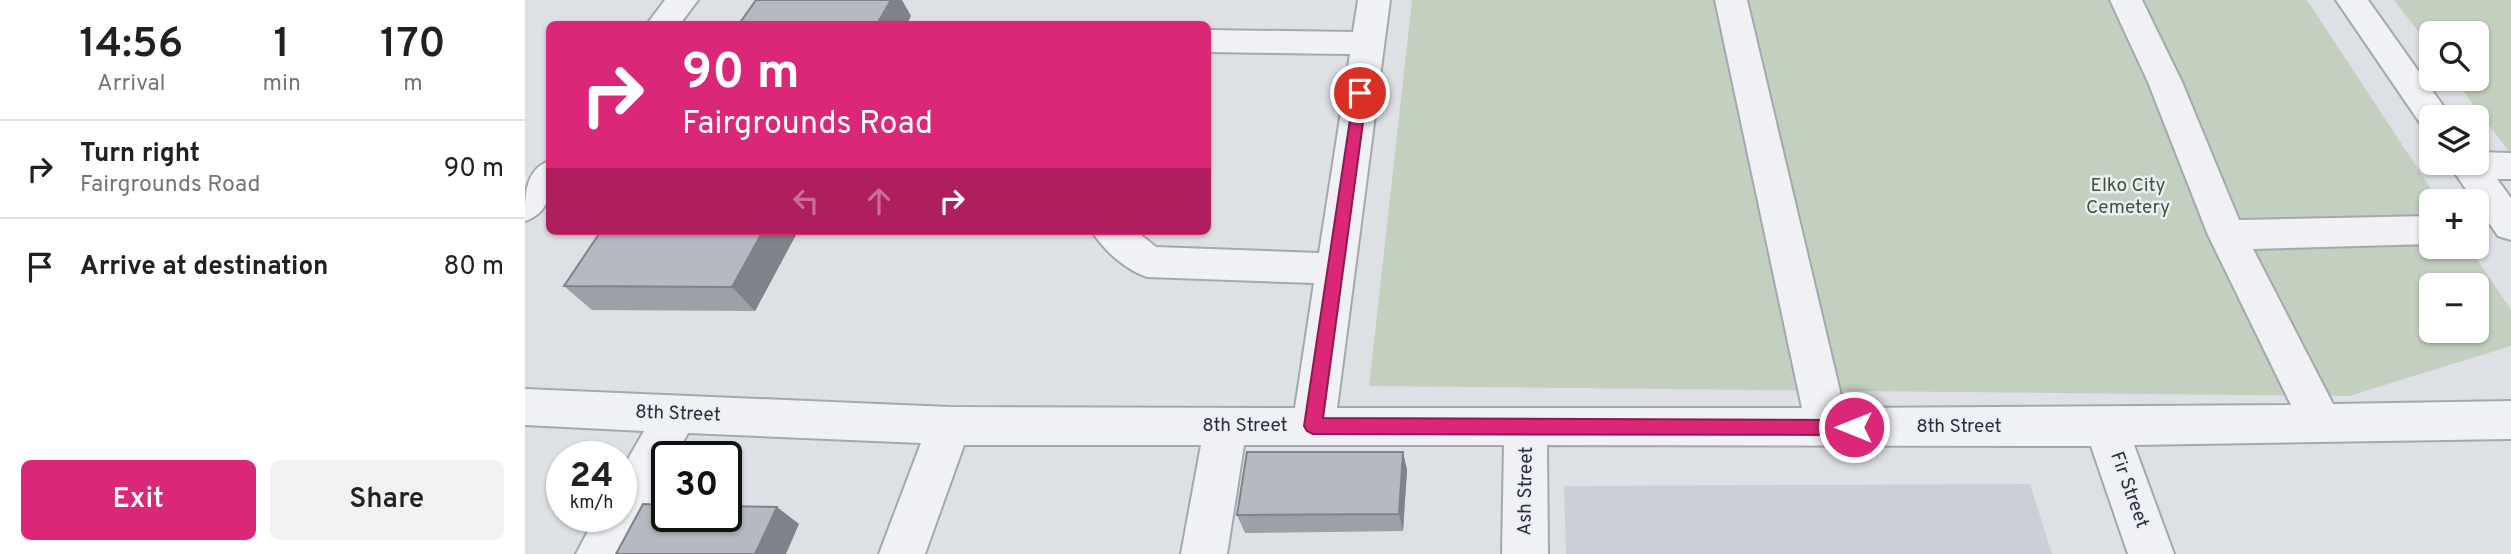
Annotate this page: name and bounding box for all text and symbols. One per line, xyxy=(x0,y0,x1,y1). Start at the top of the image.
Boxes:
text: 14:56 xyxy=(79,19,183,72)
text: 1 xyxy=(274,19,290,72)
text: 170 xyxy=(380,19,446,72)
map controls xyxy=(2419,21,2489,343)
button: search xyxy=(2419,21,2489,91)
text: 90 m xyxy=(682,44,800,106)
icon: right xyxy=(567,49,658,140)
pin xyxy=(1330,63,1390,123)
text: Arrival xyxy=(97,70,166,99)
text: min xyxy=(263,70,301,99)
text: m xyxy=(403,70,423,99)
icon: arrive xyxy=(1341,74,1379,112)
text: Fairgrounds Road xyxy=(682,105,933,145)
button: layers xyxy=(2419,105,2489,175)
text: Turn right xyxy=(80,138,200,171)
icon: right xyxy=(21,150,59,188)
text: 90 m xyxy=(444,153,504,186)
text: Fairgrounds Road xyxy=(80,171,260,200)
park label: Elko City Cemetery xyxy=(2086,174,2170,220)
icon: left xyxy=(787,182,825,220)
icon: ahead xyxy=(860,182,898,220)
icon: right xyxy=(933,182,971,220)
button: + xyxy=(2419,189,2489,259)
icon: arrive xyxy=(21,248,59,286)
text: Arrive at destination xyxy=(80,251,328,284)
text: 80 m xyxy=(444,251,504,284)
button: − xyxy=(2419,273,2489,343)
position arrow xyxy=(1817,390,1891,464)
street label: 8th Street xyxy=(635,401,721,427)
street label: 8th Street xyxy=(1202,414,1288,438)
street label: 8th Street xyxy=(1916,415,2002,439)
speed limit sign: 30 xyxy=(651,441,742,532)
street label: Ash Street xyxy=(1513,446,1539,536)
street label: Fir Street xyxy=(2104,448,2154,532)
text: 24 xyxy=(570,455,613,499)
button: Exit xyxy=(21,460,256,540)
button: Share xyxy=(270,460,504,540)
text: km/h xyxy=(570,492,613,515)

